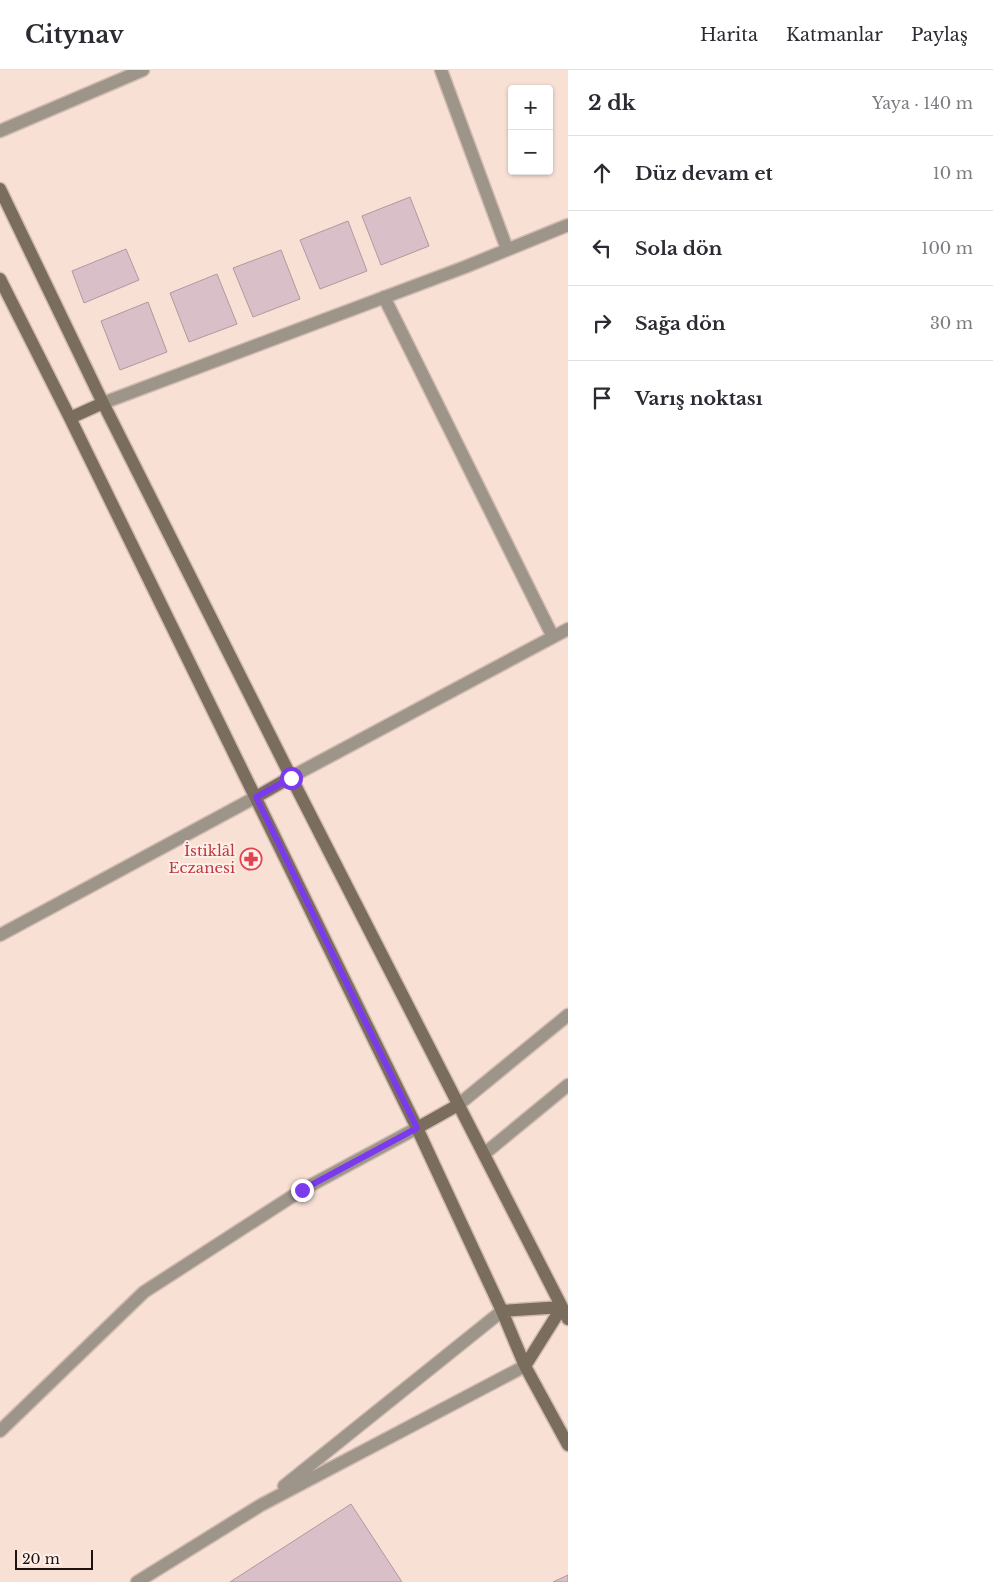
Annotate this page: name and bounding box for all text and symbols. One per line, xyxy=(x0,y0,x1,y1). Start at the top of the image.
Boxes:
text: Citynav xyxy=(25,20,124,49)
text: Harita xyxy=(700,24,758,46)
text: Katmanlar xyxy=(786,24,883,46)
text: Paylaş xyxy=(911,24,968,46)
map controls xyxy=(508,85,553,175)
button: + xyxy=(508,85,553,130)
text: 2 dk xyxy=(588,90,636,116)
text: Yaya · 140 m xyxy=(872,93,973,113)
button: − xyxy=(508,130,553,175)
icon: ahead xyxy=(588,159,616,187)
text: Düz devam et xyxy=(635,162,773,185)
text: 10 m xyxy=(933,163,973,183)
icon: left xyxy=(588,234,616,262)
text: Sola dön xyxy=(635,237,722,260)
text: 100 m xyxy=(921,238,973,258)
icon: right xyxy=(588,309,616,337)
text: Sağa dön xyxy=(635,312,726,335)
text: 30 m xyxy=(930,313,973,333)
icon: arrive xyxy=(588,384,616,412)
text: Varış noktası xyxy=(635,387,763,410)
route start xyxy=(280,767,303,790)
place label: İstiklâl Eczanesi xyxy=(169,841,235,877)
pharmacy icon: İstiklâl Eczanesi xyxy=(239,847,263,871)
route end xyxy=(291,1179,314,1202)
scale bar xyxy=(15,1547,92,1570)
text: 20 m xyxy=(22,1550,60,1568)

